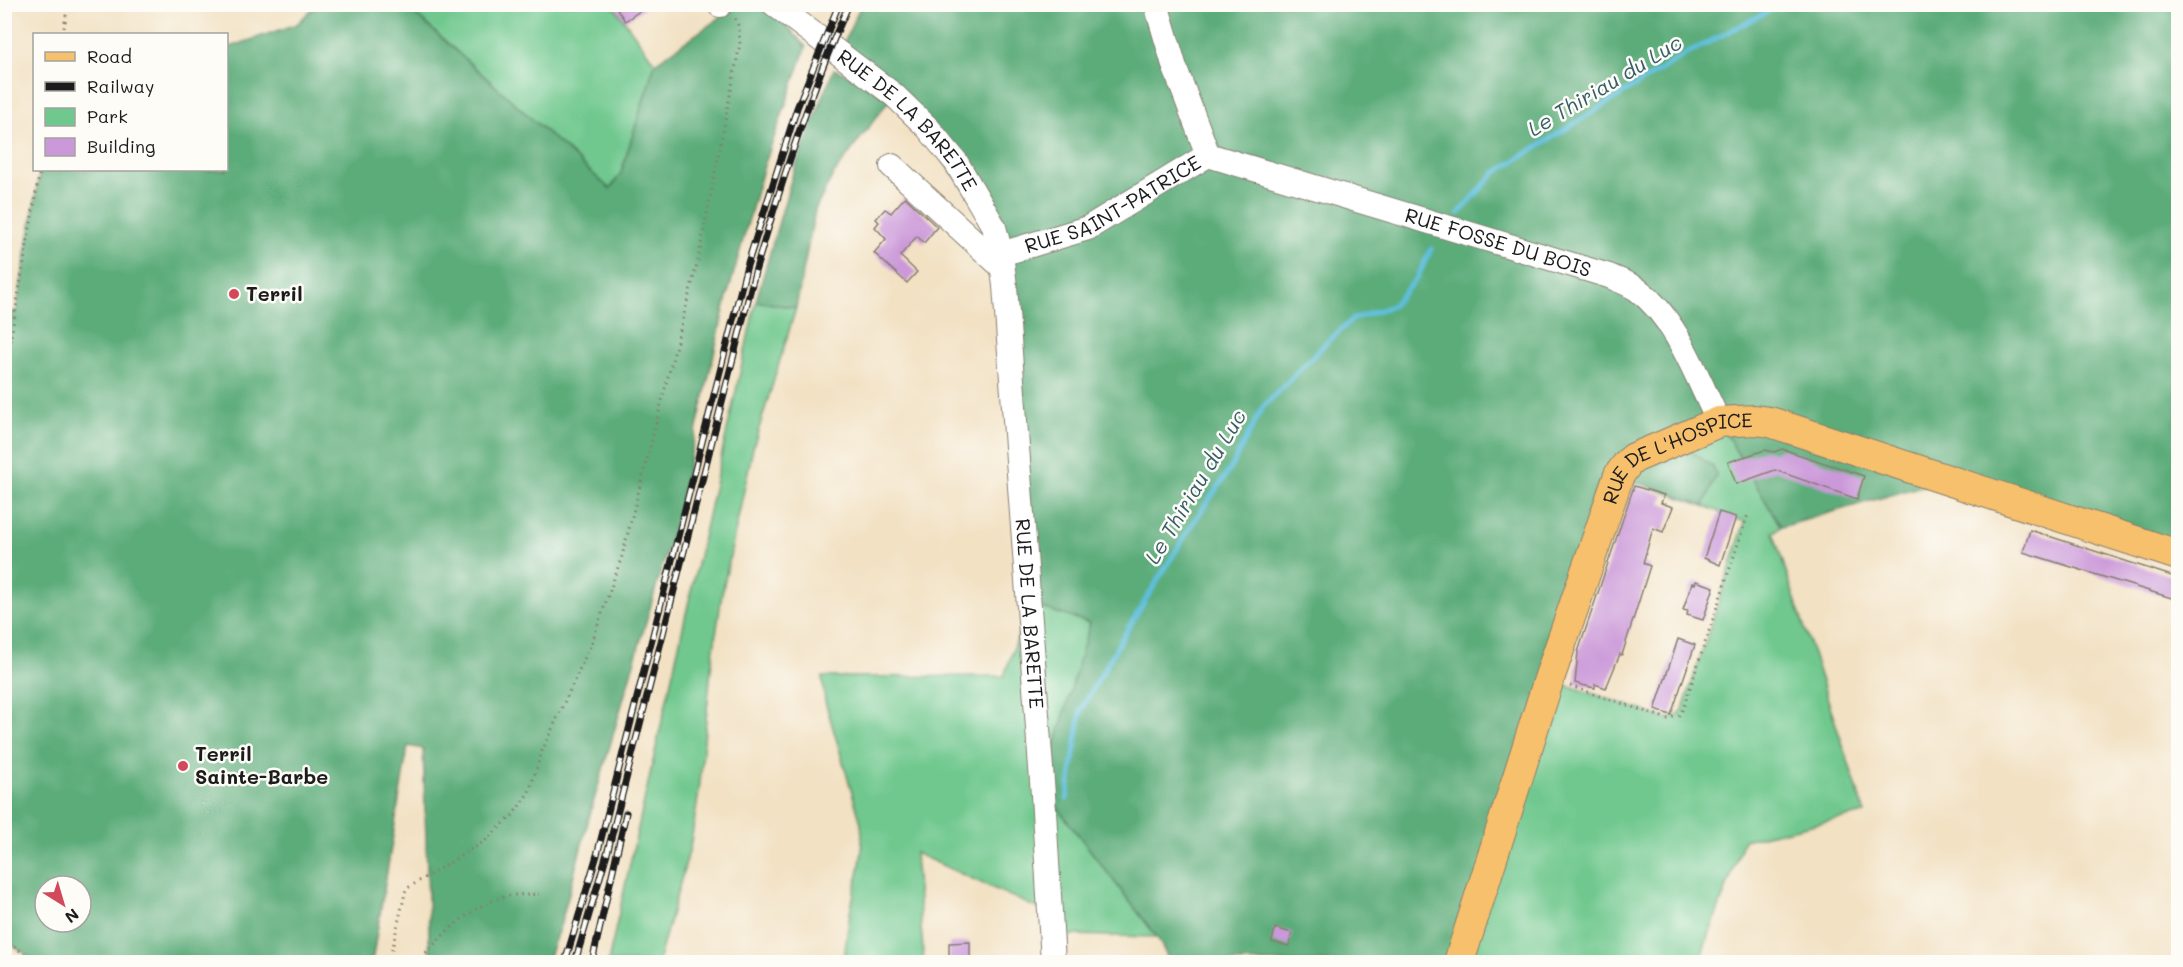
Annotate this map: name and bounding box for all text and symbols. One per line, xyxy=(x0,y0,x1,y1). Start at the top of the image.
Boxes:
water label: Le Thiriau du Luc xyxy=(1522,28,1686,141)
legend xyxy=(33,33,228,171)
street label: RUE DE LA BARETTE xyxy=(833,43,984,195)
text: Road xyxy=(87,44,132,68)
text: Railway xyxy=(87,74,154,98)
text: Park xyxy=(87,104,128,128)
text: Building xyxy=(87,134,155,158)
street label: RUE SAINT-PATRICE xyxy=(1021,149,1205,258)
street label: RUE FOSSE DU BOIS xyxy=(1402,201,1595,282)
place label: Terril xyxy=(246,280,303,306)
marker: Terril xyxy=(227,287,241,301)
water label: Le Thiriau du Luc xyxy=(1138,404,1251,568)
street label: RUE DE L'HOSPICE xyxy=(1596,406,1753,507)
street label: RUE DE LA BARETTE xyxy=(1010,517,1051,710)
place label: Terril Sainte-Barbe xyxy=(195,740,328,789)
marker: Terril Sainte-Barbe xyxy=(176,759,190,773)
north arrow xyxy=(33,874,93,934)
text: N xyxy=(61,904,84,928)

